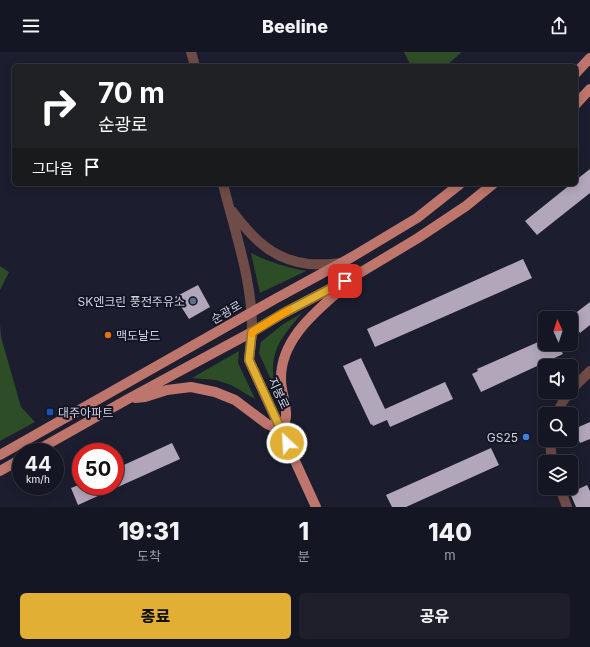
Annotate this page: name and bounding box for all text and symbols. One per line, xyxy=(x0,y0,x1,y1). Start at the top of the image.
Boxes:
icon: menu xyxy=(20,15,42,37)
icon: share xyxy=(548,15,570,37)
text: Beeline xyxy=(262,16,328,37)
text: 70 m xyxy=(98,76,165,110)
icon: right xyxy=(32,80,84,132)
text: 순광로 xyxy=(98,114,148,135)
icon: arrive xyxy=(81,156,103,178)
text: 그다음 xyxy=(32,159,73,178)
pin xyxy=(328,264,362,298)
icon: arrive xyxy=(334,270,356,292)
place label: SK엔크린 풍전주유소 xyxy=(78,294,185,309)
marker: SK엔크린 풍전주유소 xyxy=(188,296,198,306)
street label: 순광로 xyxy=(208,297,244,327)
north arrow xyxy=(538,311,578,351)
map controls xyxy=(538,311,578,495)
place label: 맥도날드 xyxy=(116,328,160,343)
marker: 맥도날드 xyxy=(103,330,113,340)
button: sound xyxy=(538,359,578,399)
street label: 지봉로 xyxy=(265,375,293,411)
place label: 대주아파트 xyxy=(58,405,113,420)
marker: 대주아파트 xyxy=(45,407,55,417)
button: search xyxy=(538,407,578,447)
position arrow xyxy=(266,422,308,464)
place label: GS25 xyxy=(487,430,518,445)
marker: GS25 xyxy=(521,432,531,442)
speed limit sign: 50 xyxy=(72,443,124,495)
text: 44 xyxy=(24,452,52,476)
button: layers xyxy=(538,455,578,495)
text: km/h xyxy=(26,473,50,485)
text: 19:31 xyxy=(118,517,180,546)
text: 1 xyxy=(298,517,309,546)
text: 140 xyxy=(428,518,472,547)
text: m xyxy=(444,547,456,563)
text: 도착 xyxy=(137,548,161,564)
text: 분 xyxy=(298,548,310,564)
button: 종료 xyxy=(20,593,291,639)
button: 공유 xyxy=(299,593,570,639)

